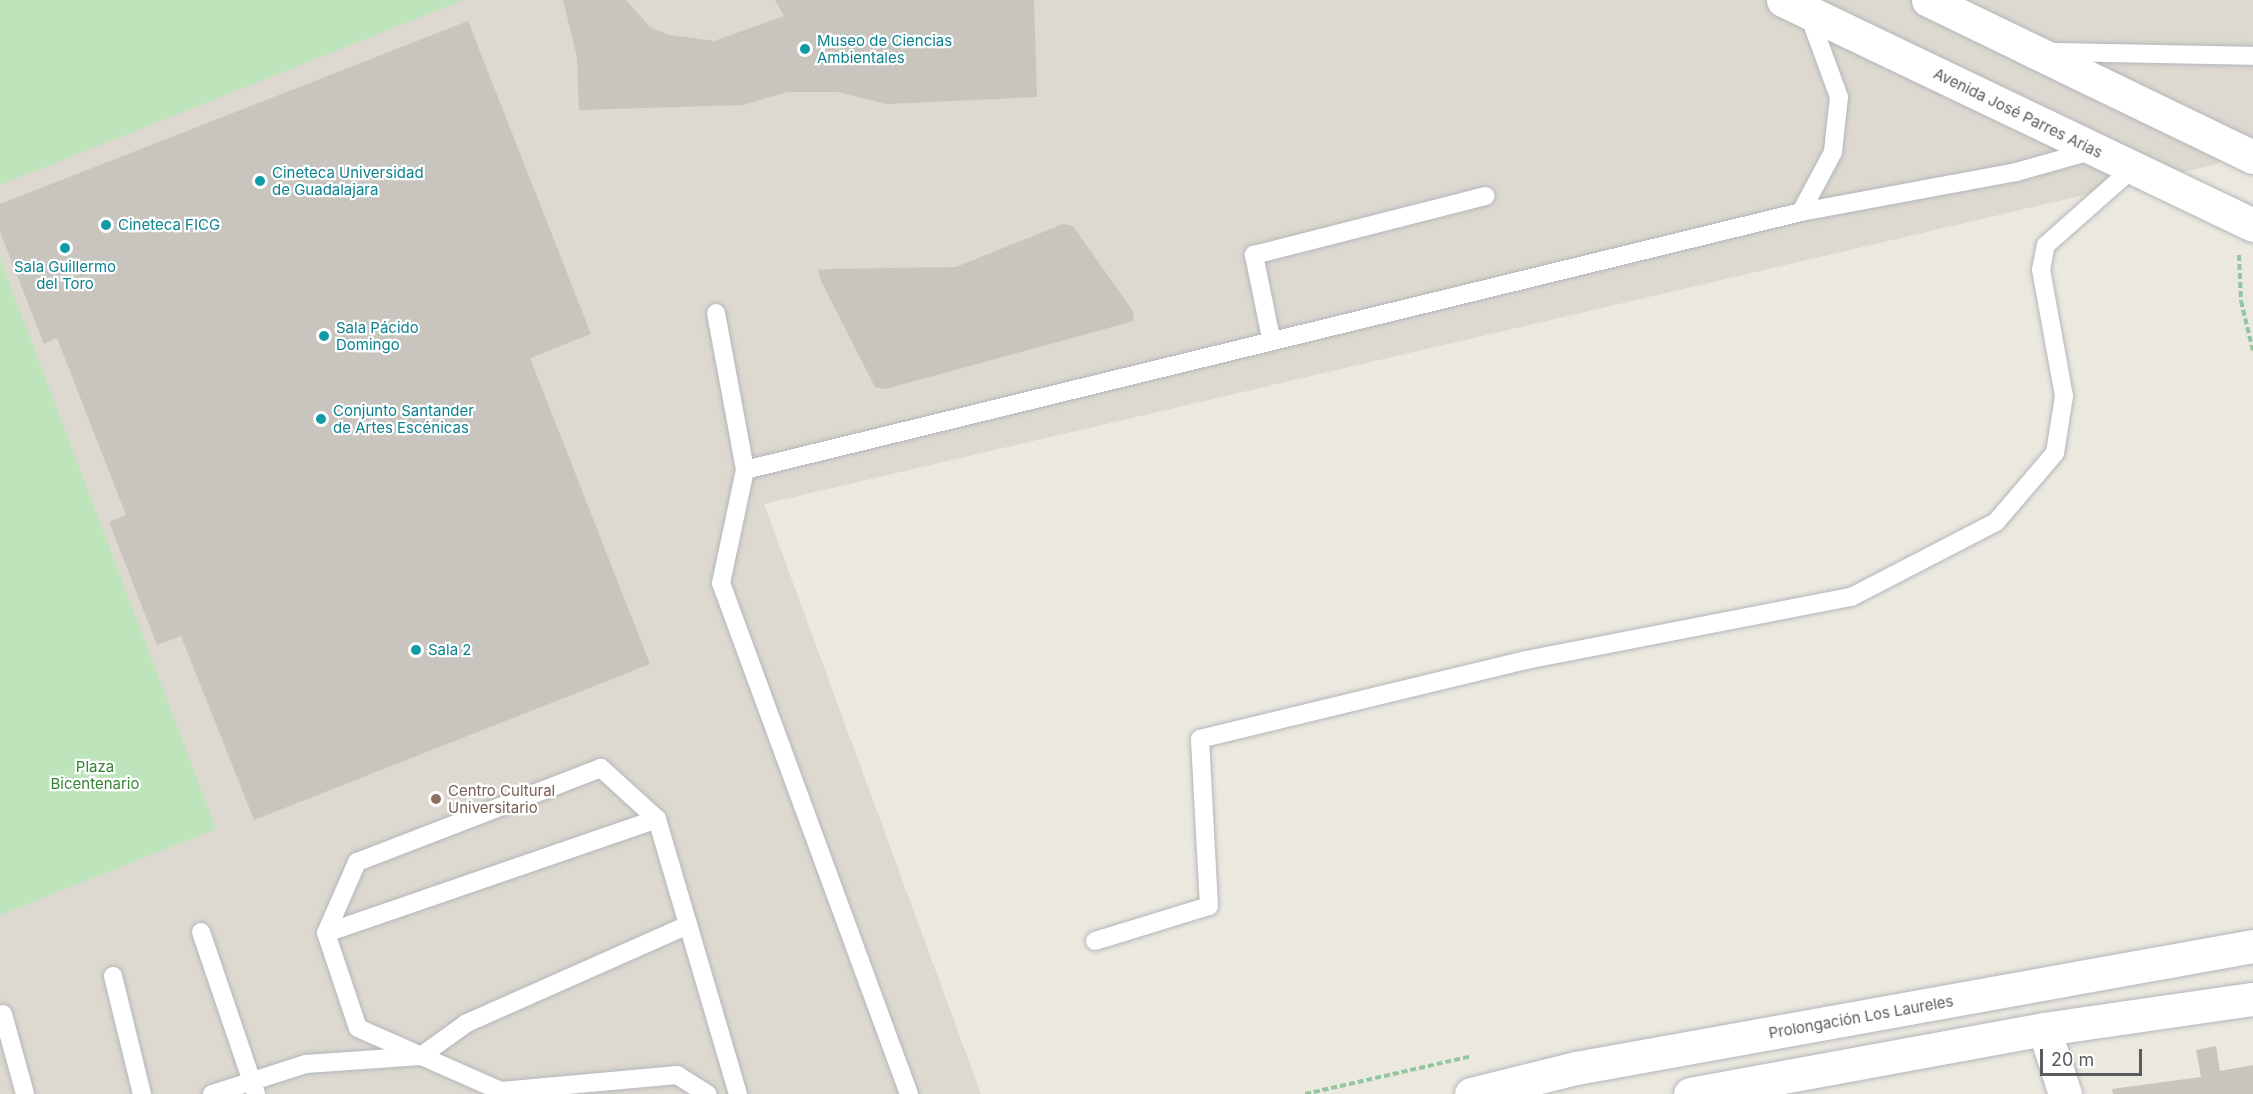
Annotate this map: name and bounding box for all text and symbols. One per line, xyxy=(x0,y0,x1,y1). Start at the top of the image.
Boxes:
place label: Museo de Ciencias Ambientales xyxy=(817,31,952,66)
marker: Museo de Ciencias Ambientales xyxy=(798,42,812,56)
street label: Avenida José Parres Arias xyxy=(1931,64,2105,162)
place label: Cineteca Universidad de Guadalajara xyxy=(272,163,424,198)
marker: Cineteca Universidad de Guadalajara xyxy=(253,174,267,188)
place label: Cineteca FICG xyxy=(118,216,220,234)
marker: Cineteca FICG xyxy=(99,218,113,232)
marker: Sala Guillermo del Toro xyxy=(58,241,72,255)
place label: Sala Guillermo del Toro xyxy=(14,257,116,292)
place label: Sala Pácido Domingo xyxy=(336,318,419,353)
marker: Sala Pácido Domingo xyxy=(317,329,331,343)
place label: Conjunto Santander de Artes Escénicas xyxy=(333,401,474,436)
marker: Conjunto Santander de Artes Escénicas xyxy=(314,412,328,426)
place label: Sala 2 xyxy=(428,641,471,659)
marker: Sala 2 xyxy=(409,643,423,657)
park label: Plaza Bicentenario xyxy=(51,757,139,792)
place label: Centro Cultural Universitario xyxy=(448,781,555,816)
marker: Centro Cultural Universitario xyxy=(429,792,443,806)
street label: Prolongación Los Laureles xyxy=(1767,992,1955,1042)
scale bar xyxy=(2043,1037,2145,1075)
text: 20 m xyxy=(2051,1049,2094,1070)

